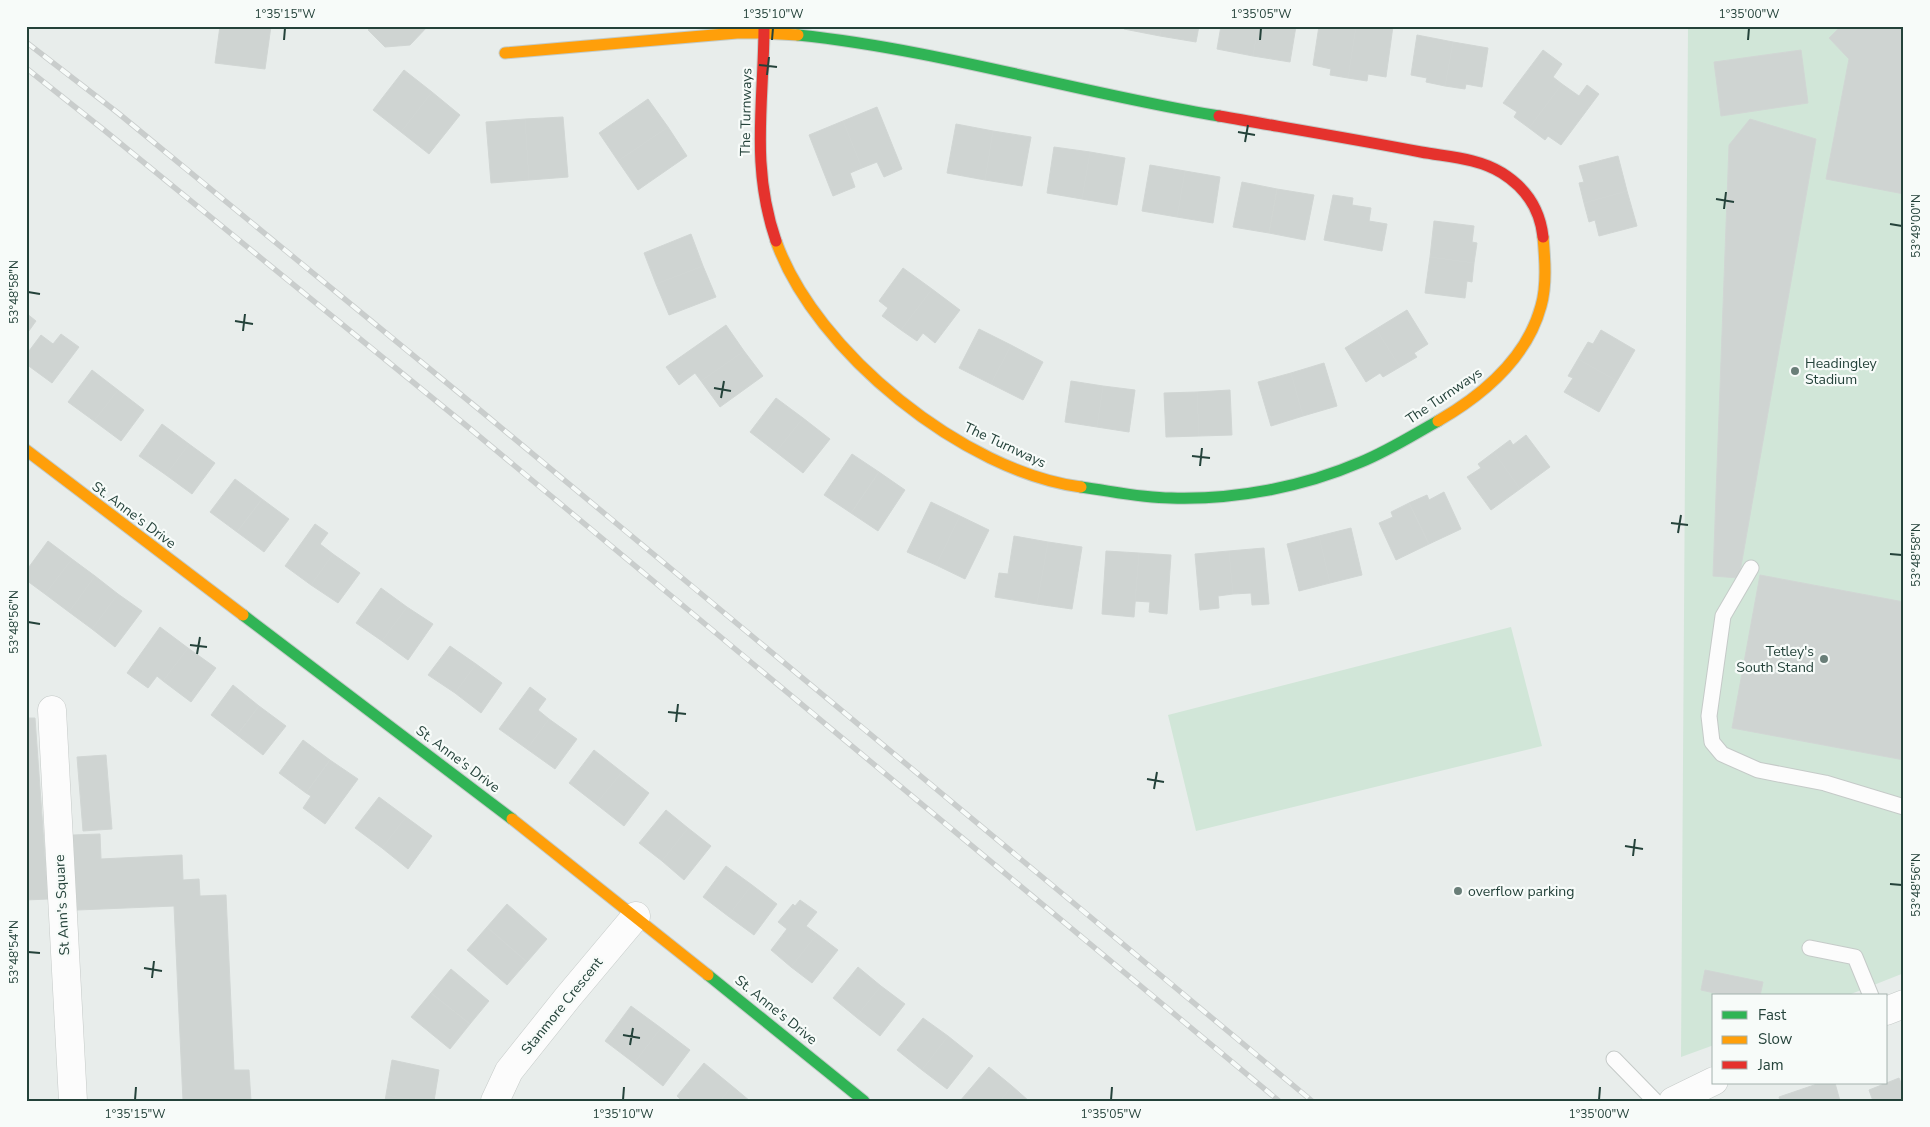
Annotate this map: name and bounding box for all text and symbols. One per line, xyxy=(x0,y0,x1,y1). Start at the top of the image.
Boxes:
text: 1°35'15"W xyxy=(254,6,316,22)
text: 1°35'10"W xyxy=(742,6,804,22)
text: 1°35'05"W xyxy=(1230,6,1292,22)
text: 1°35'00"W xyxy=(1718,6,1780,22)
street label: The Turnways xyxy=(736,67,756,156)
text: 53°49'00"N xyxy=(1908,194,1924,258)
text: 53°48'58"N xyxy=(6,260,22,324)
place label: Headingley Stadium xyxy=(1805,354,1878,389)
street label: The Turnways xyxy=(1402,363,1486,429)
marker: Headingley Stadium xyxy=(1789,365,1801,377)
street label: The Turnways xyxy=(961,418,1049,472)
street label: St. Anne's Drive xyxy=(88,477,180,553)
text: 53°48'58"N xyxy=(1908,523,1924,587)
text: 53°48'56"N xyxy=(6,590,22,654)
place label: Tetley's South Stand xyxy=(1736,642,1814,677)
marker: Tetley's South Stand xyxy=(1818,653,1830,665)
street label: St. Anne's Drive xyxy=(412,721,504,797)
text: 53°48'56"N xyxy=(1908,853,1924,917)
street label: St Ann's Square xyxy=(50,854,74,956)
place label: overflow parking xyxy=(1468,882,1574,901)
marker: overflow parking xyxy=(1452,885,1464,897)
text: 53°48'54"N xyxy=(6,920,22,984)
street label: Stanmore Crescent xyxy=(517,953,607,1059)
street label: St. Anne's Drive xyxy=(731,971,821,1049)
legend xyxy=(1712,994,1888,1084)
text: Fast xyxy=(1758,1005,1787,1025)
text: Slow xyxy=(1758,1029,1793,1049)
text: Jam xyxy=(1757,1055,1784,1075)
text: 1°35'15"W xyxy=(104,1106,166,1122)
text: 1°35'10"W xyxy=(592,1106,654,1122)
text: 1°35'05"W xyxy=(1080,1106,1142,1122)
text: 1°35'00"W xyxy=(1568,1106,1630,1122)

